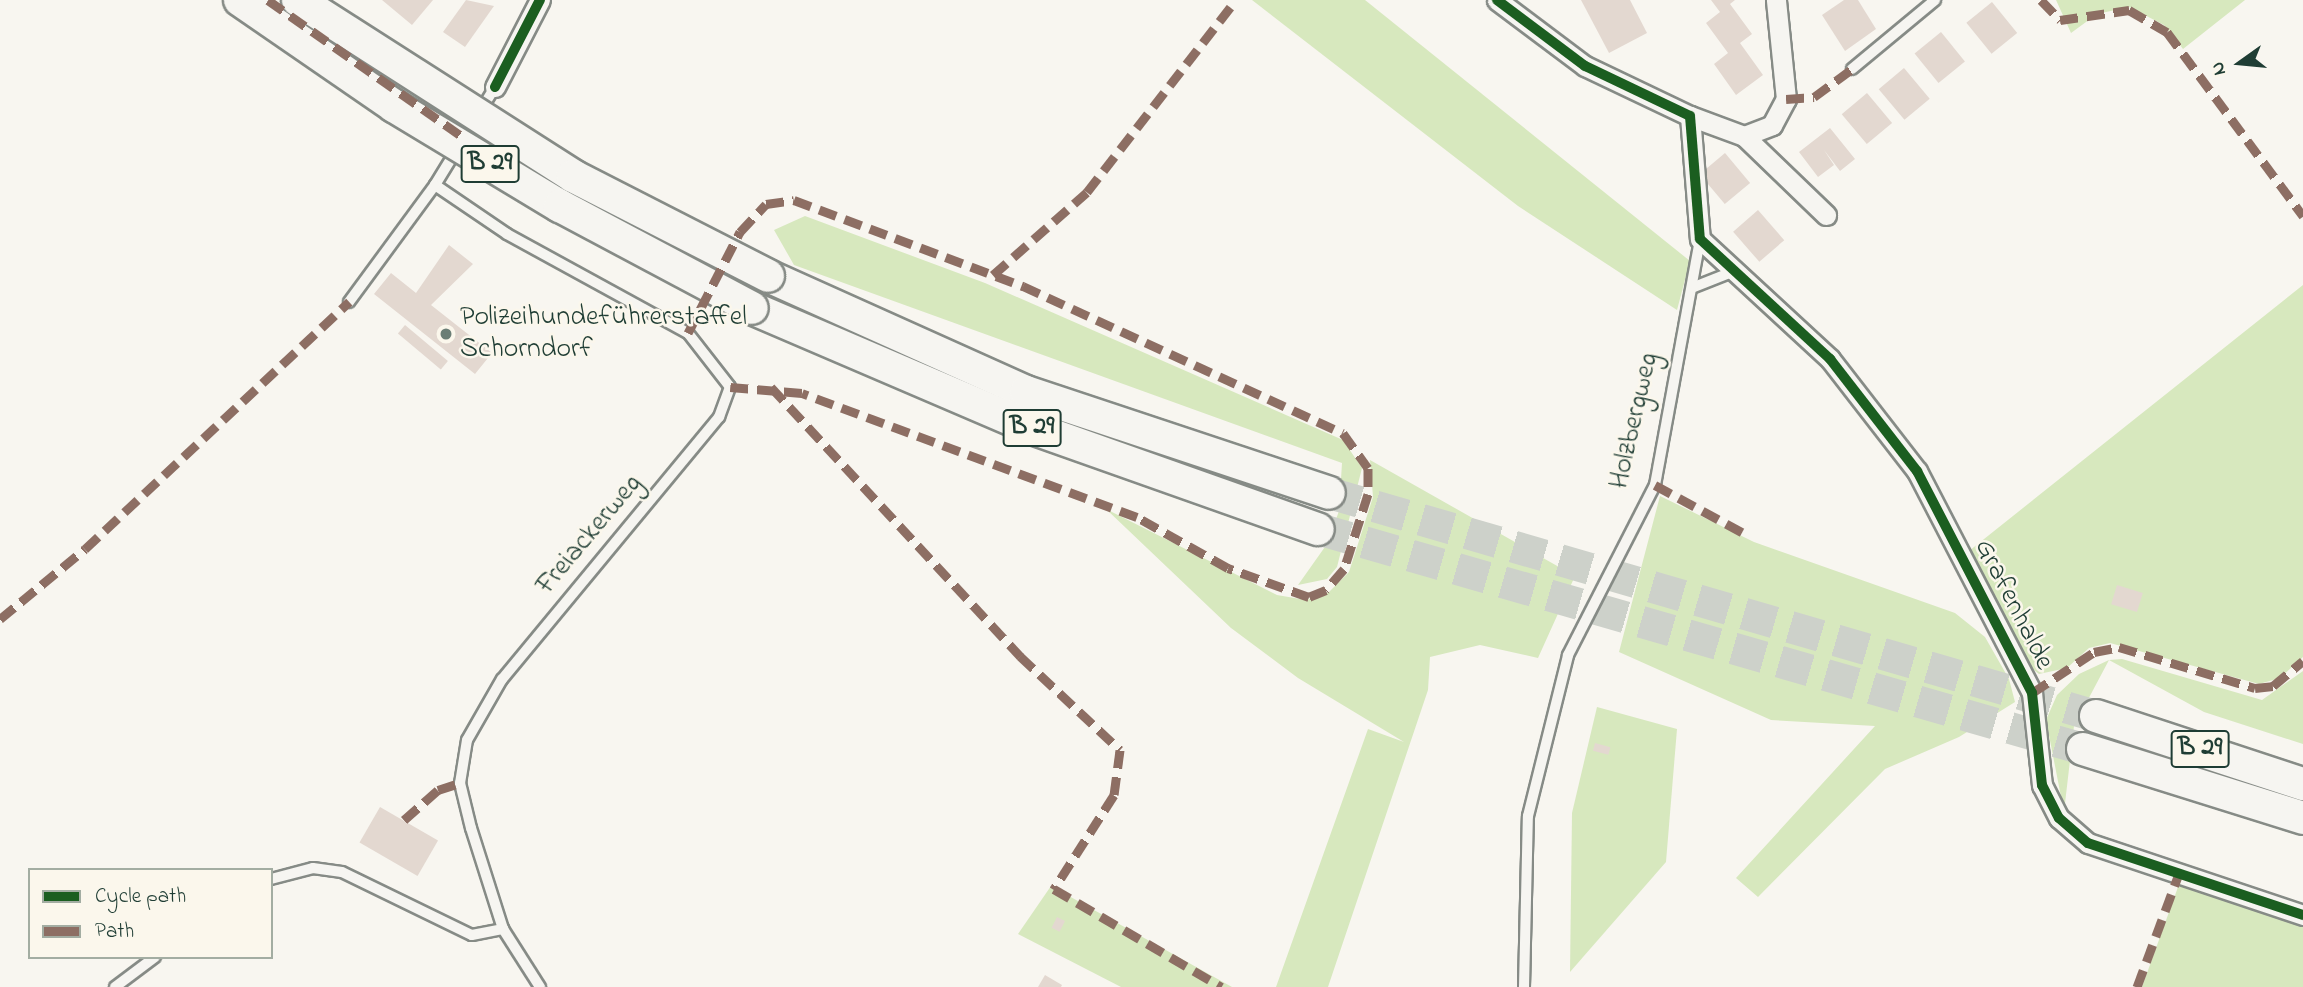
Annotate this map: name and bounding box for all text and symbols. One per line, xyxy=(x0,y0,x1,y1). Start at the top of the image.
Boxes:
north arrow xyxy=(2205,28,2275,98)
text: N xyxy=(2205,59,2234,78)
road number: B 29 xyxy=(460,141,520,186)
place label: Polizeihundeführerstaffel Schorndorf xyxy=(460,301,747,367)
marker: Polizeihundeführerstaffel Schorndorf xyxy=(438,326,454,342)
street label: Holzbergweg xyxy=(1603,350,1667,492)
road number: B 29 xyxy=(1002,406,1062,450)
street label: Freiackerweg xyxy=(530,468,650,602)
street label: Grafenhalde xyxy=(1966,534,2060,676)
road number: B 29 xyxy=(2170,726,2230,772)
legend xyxy=(28,868,273,959)
text: Cycle path xyxy=(95,882,186,912)
text: Path xyxy=(95,917,134,947)

